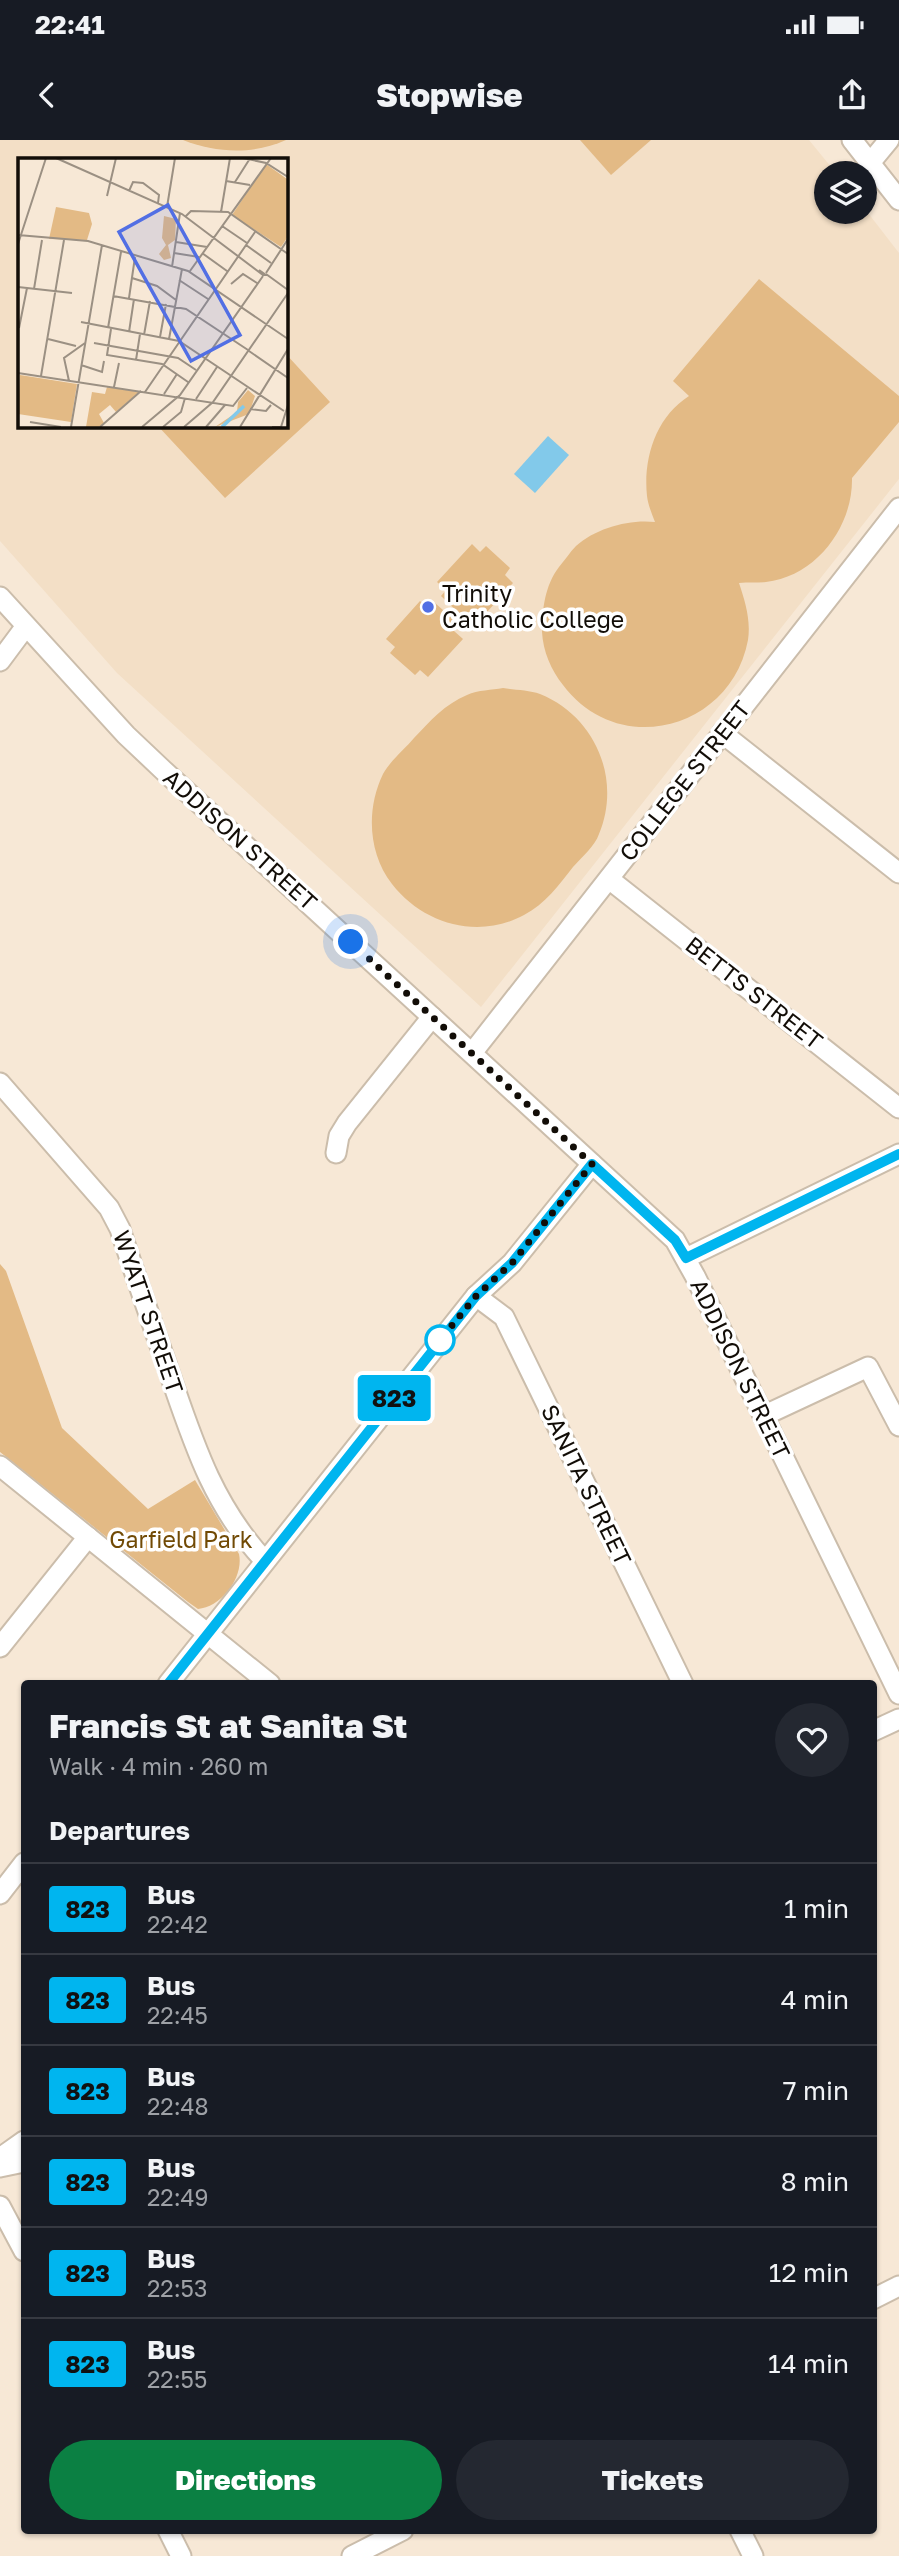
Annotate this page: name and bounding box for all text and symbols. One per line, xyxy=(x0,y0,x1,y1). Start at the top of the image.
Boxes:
text: 22:41 xyxy=(35,9,105,40)
icon: back xyxy=(28,76,66,114)
text: Stopwise xyxy=(376,76,523,114)
icon: share xyxy=(833,76,871,114)
inset map xyxy=(18,158,287,427)
map controls xyxy=(814,161,877,224)
button: layers xyxy=(814,161,877,224)
place label: Trinity Catholic College xyxy=(442,579,624,633)
marker: Trinity Catholic College xyxy=(420,599,436,615)
street label: COLLEGE STREET xyxy=(613,695,755,866)
street label: ADDISON STREET xyxy=(158,763,323,915)
your location xyxy=(333,924,368,959)
street label: BETTS STREET xyxy=(680,930,829,1054)
street label: WYATT STREET xyxy=(108,1226,190,1397)
street label: ADDISON STREET xyxy=(685,1274,797,1463)
unlabelled marker xyxy=(425,1325,455,1355)
line badge: 823 xyxy=(354,1375,434,1421)
text: 823 xyxy=(372,1383,416,1412)
street label: SANITA STREET xyxy=(536,1400,638,1569)
park label: Garfield Park xyxy=(109,1525,253,1553)
button: heart xyxy=(775,1703,849,1777)
text: Francis St at Sanita St xyxy=(49,1706,407,1745)
text: Walk · 4 min · 260 m xyxy=(49,1752,268,1780)
text: Departures xyxy=(49,1815,190,1846)
text: Bus xyxy=(147,1879,195,1910)
text: 1 min xyxy=(784,1893,849,1924)
text: 823 xyxy=(65,1894,110,1923)
text: 22:42 xyxy=(147,1910,208,1938)
text: Bus xyxy=(147,1970,195,2001)
text: 4 min xyxy=(781,1984,849,2015)
text: 823 xyxy=(65,1985,110,2014)
text: 22:45 xyxy=(147,2001,208,2029)
text: Bus xyxy=(147,2061,195,2092)
text: 7 min xyxy=(783,2075,849,2106)
text: 823 xyxy=(65,2076,110,2105)
text: 22:48 xyxy=(147,2092,209,2120)
text: Bus xyxy=(147,2152,195,2183)
text: 8 min xyxy=(781,2166,849,2197)
text: 823 xyxy=(65,2167,110,2196)
text: 22:49 xyxy=(147,2183,209,2211)
text: Bus xyxy=(147,2243,195,2274)
text: 12 min xyxy=(769,2257,849,2288)
text: 823 xyxy=(65,2258,110,2287)
text: 22:53 xyxy=(147,2274,207,2302)
text: Bus xyxy=(147,2334,195,2365)
text: 14 min xyxy=(768,2348,849,2379)
text: 823 xyxy=(65,2349,110,2378)
text: 22:55 xyxy=(147,2365,207,2393)
button: Directions xyxy=(49,2440,442,2520)
button: Tickets xyxy=(456,2440,849,2520)

